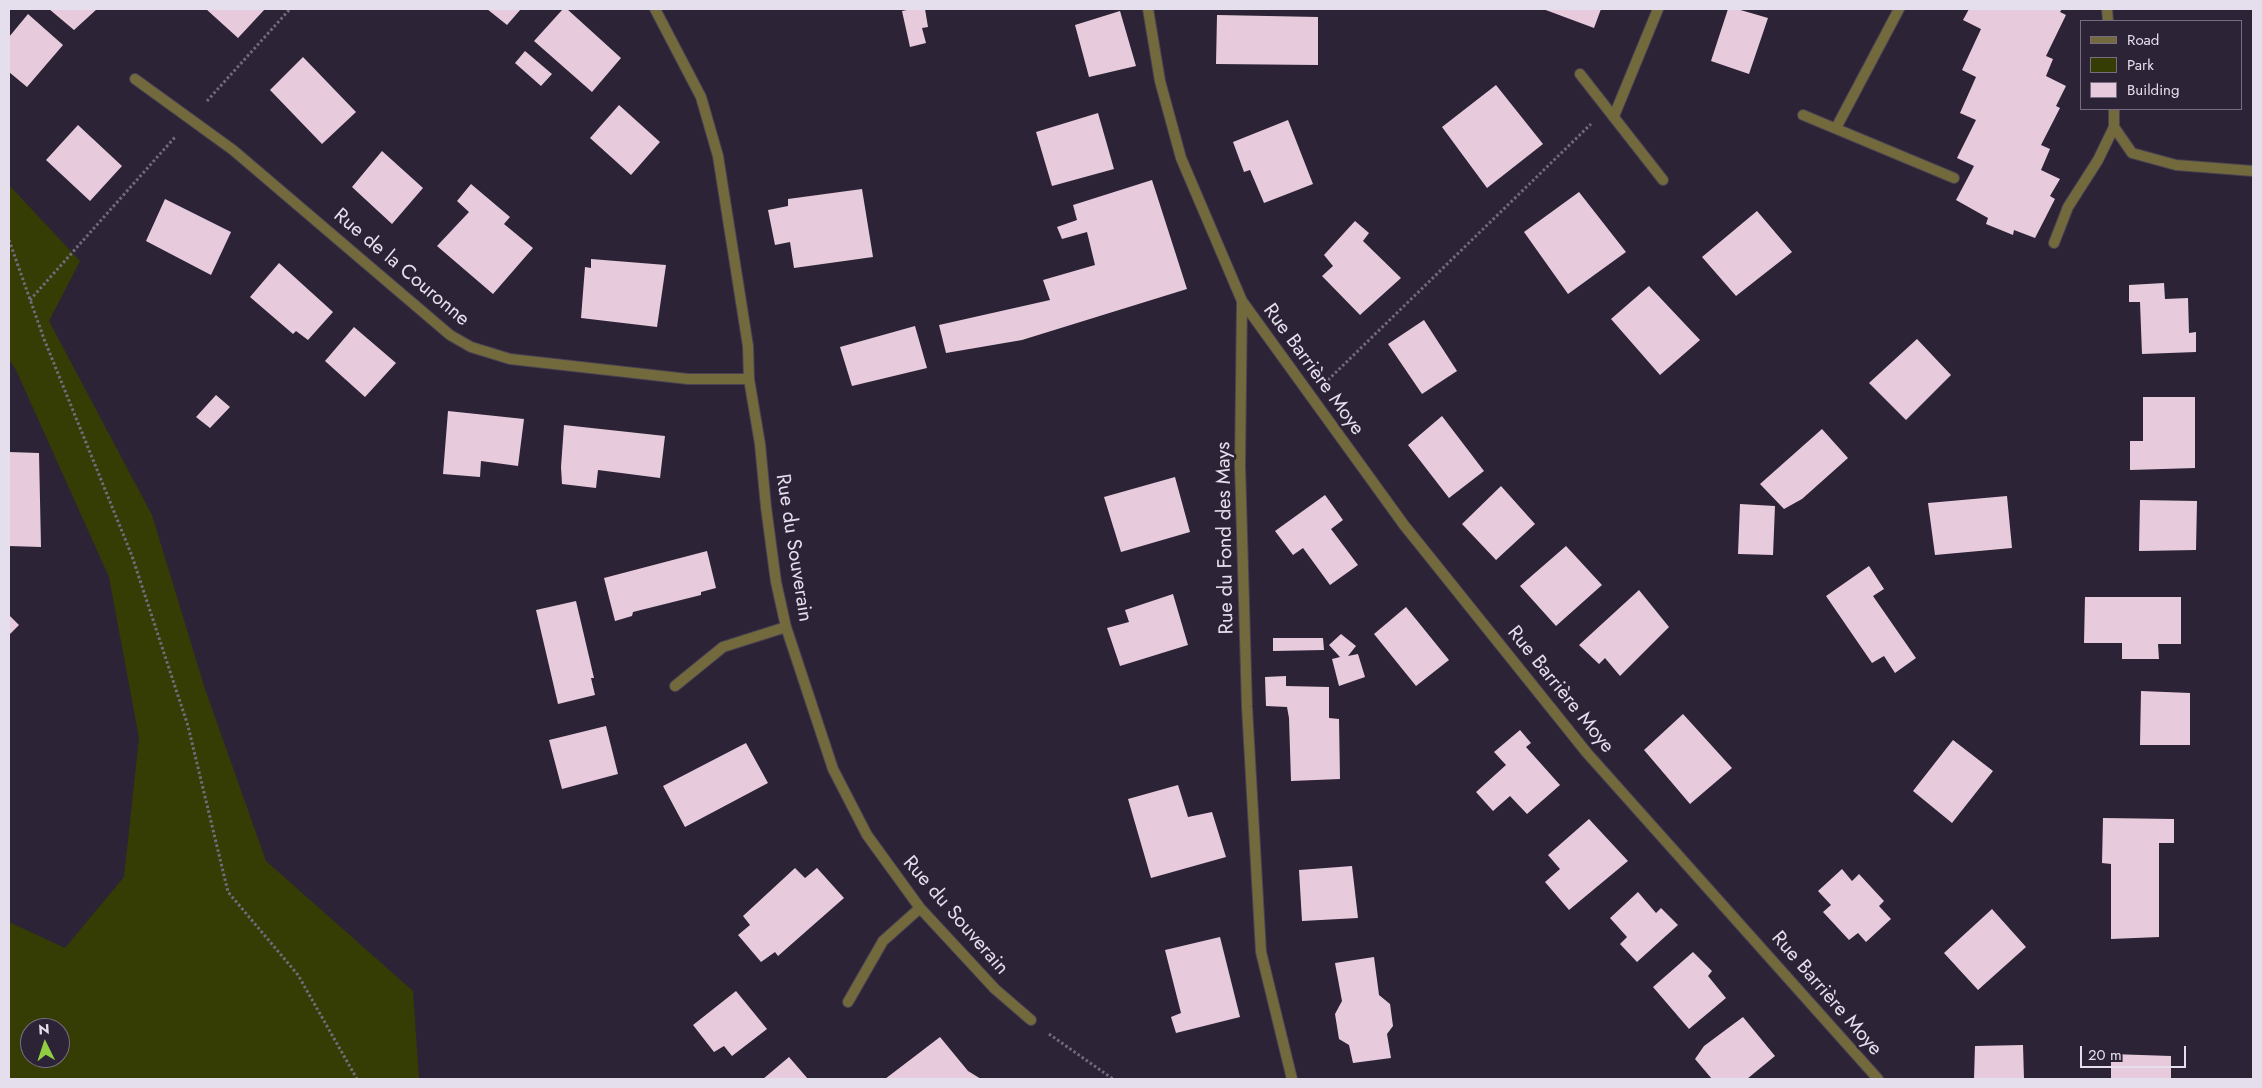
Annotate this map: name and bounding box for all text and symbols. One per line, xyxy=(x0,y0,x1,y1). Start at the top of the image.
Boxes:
legend xyxy=(2080,20,2242,110)
text: Road xyxy=(2127,29,2159,51)
text: Park xyxy=(2127,54,2154,76)
text: Building xyxy=(2127,79,2179,101)
street label: Rue de la Couronne xyxy=(328,204,474,332)
street label: Rue Barrière Moye xyxy=(1257,300,1369,440)
street label: Rue du Fond des Mays xyxy=(1212,442,1240,634)
street label: Rue du Souverain xyxy=(769,472,817,624)
street label: Rue Barrière Moye xyxy=(1501,622,1619,758)
street label: Rue du Souverain xyxy=(897,852,1013,980)
street label: Rue Barrière Moye xyxy=(1766,927,1886,1061)
north arrow xyxy=(20,1018,70,1068)
text: N xyxy=(38,1019,50,1039)
scale bar xyxy=(2082,1036,2188,1068)
text: 20 m xyxy=(2088,1044,2122,1066)

